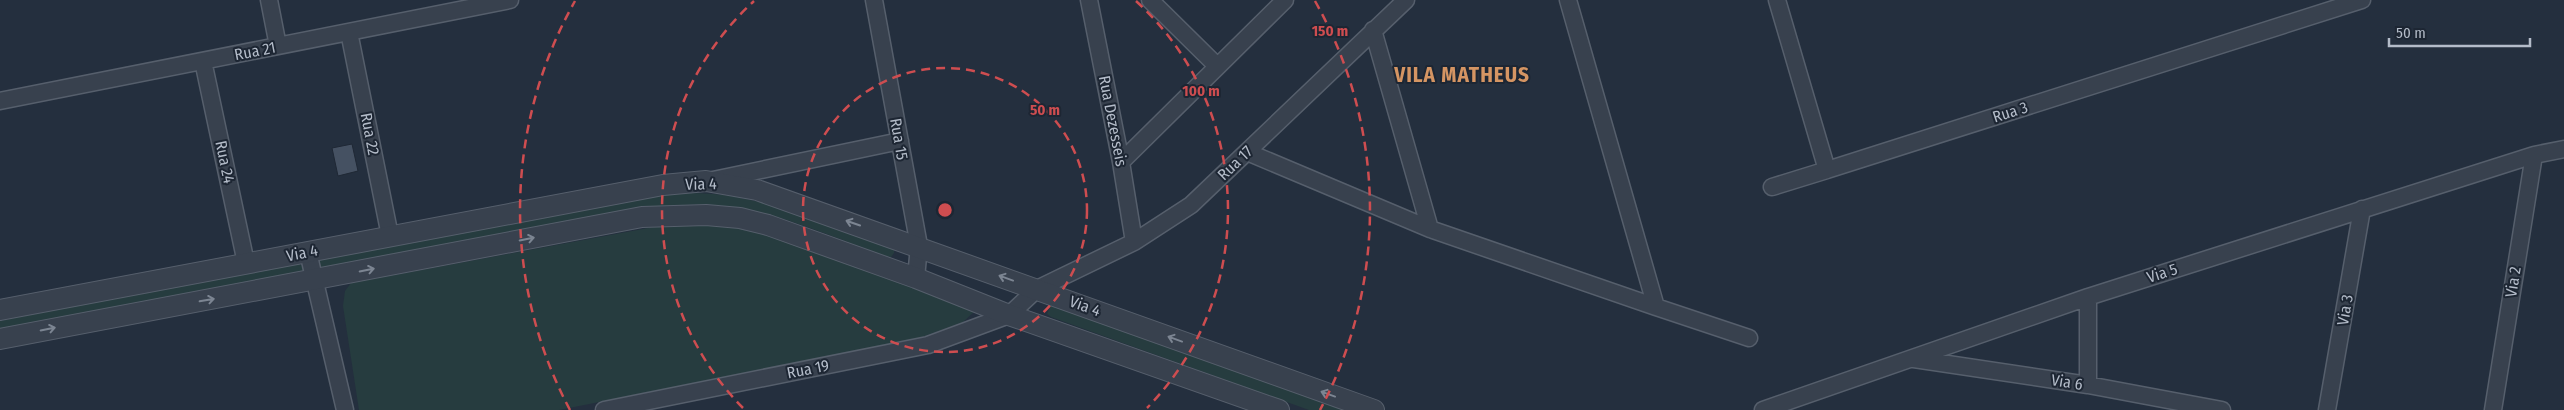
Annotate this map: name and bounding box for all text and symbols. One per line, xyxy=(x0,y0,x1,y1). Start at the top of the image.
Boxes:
scale bar xyxy=(2389,15,2530,47)
text: 150 m xyxy=(1312,22,1348,40)
text: 50 m xyxy=(2396,24,2426,42)
street label: Rua 21 xyxy=(233,38,277,64)
district label: VILA MATHEUS xyxy=(1393,62,1530,88)
street label: Rua Dezesseis xyxy=(1095,74,1131,168)
text: 100 m xyxy=(1182,82,1220,100)
street label: Rua 3 xyxy=(1990,97,2030,127)
text: 50 m xyxy=(1030,101,1060,119)
street label: Rua 22 xyxy=(357,111,383,157)
street label: Rua 15 xyxy=(886,117,912,161)
street label: Rua 24 xyxy=(211,139,239,185)
street label: Rua 17 xyxy=(1214,141,1257,184)
street label: Via 4 xyxy=(685,174,717,194)
centre of rings xyxy=(936,201,954,219)
one-way arrow xyxy=(846,218,861,227)
one-way arrow xyxy=(518,234,534,244)
street label: Via 4 xyxy=(285,241,320,265)
street label: Via 5 xyxy=(2144,259,2180,287)
one-way arrow xyxy=(359,264,375,274)
street label: Via 2 xyxy=(2501,265,2525,299)
one-way arrow xyxy=(999,273,1014,282)
street label: Via 4 xyxy=(1067,292,1103,320)
street label: Via 3 xyxy=(2333,293,2357,327)
one-way arrow xyxy=(199,294,215,304)
one-way arrow xyxy=(39,324,55,334)
one-way arrow xyxy=(1168,334,1184,343)
street label: Rua 19 xyxy=(785,356,831,382)
street label: Via 6 xyxy=(2050,370,2084,394)
one-way arrow xyxy=(1321,388,1337,398)

